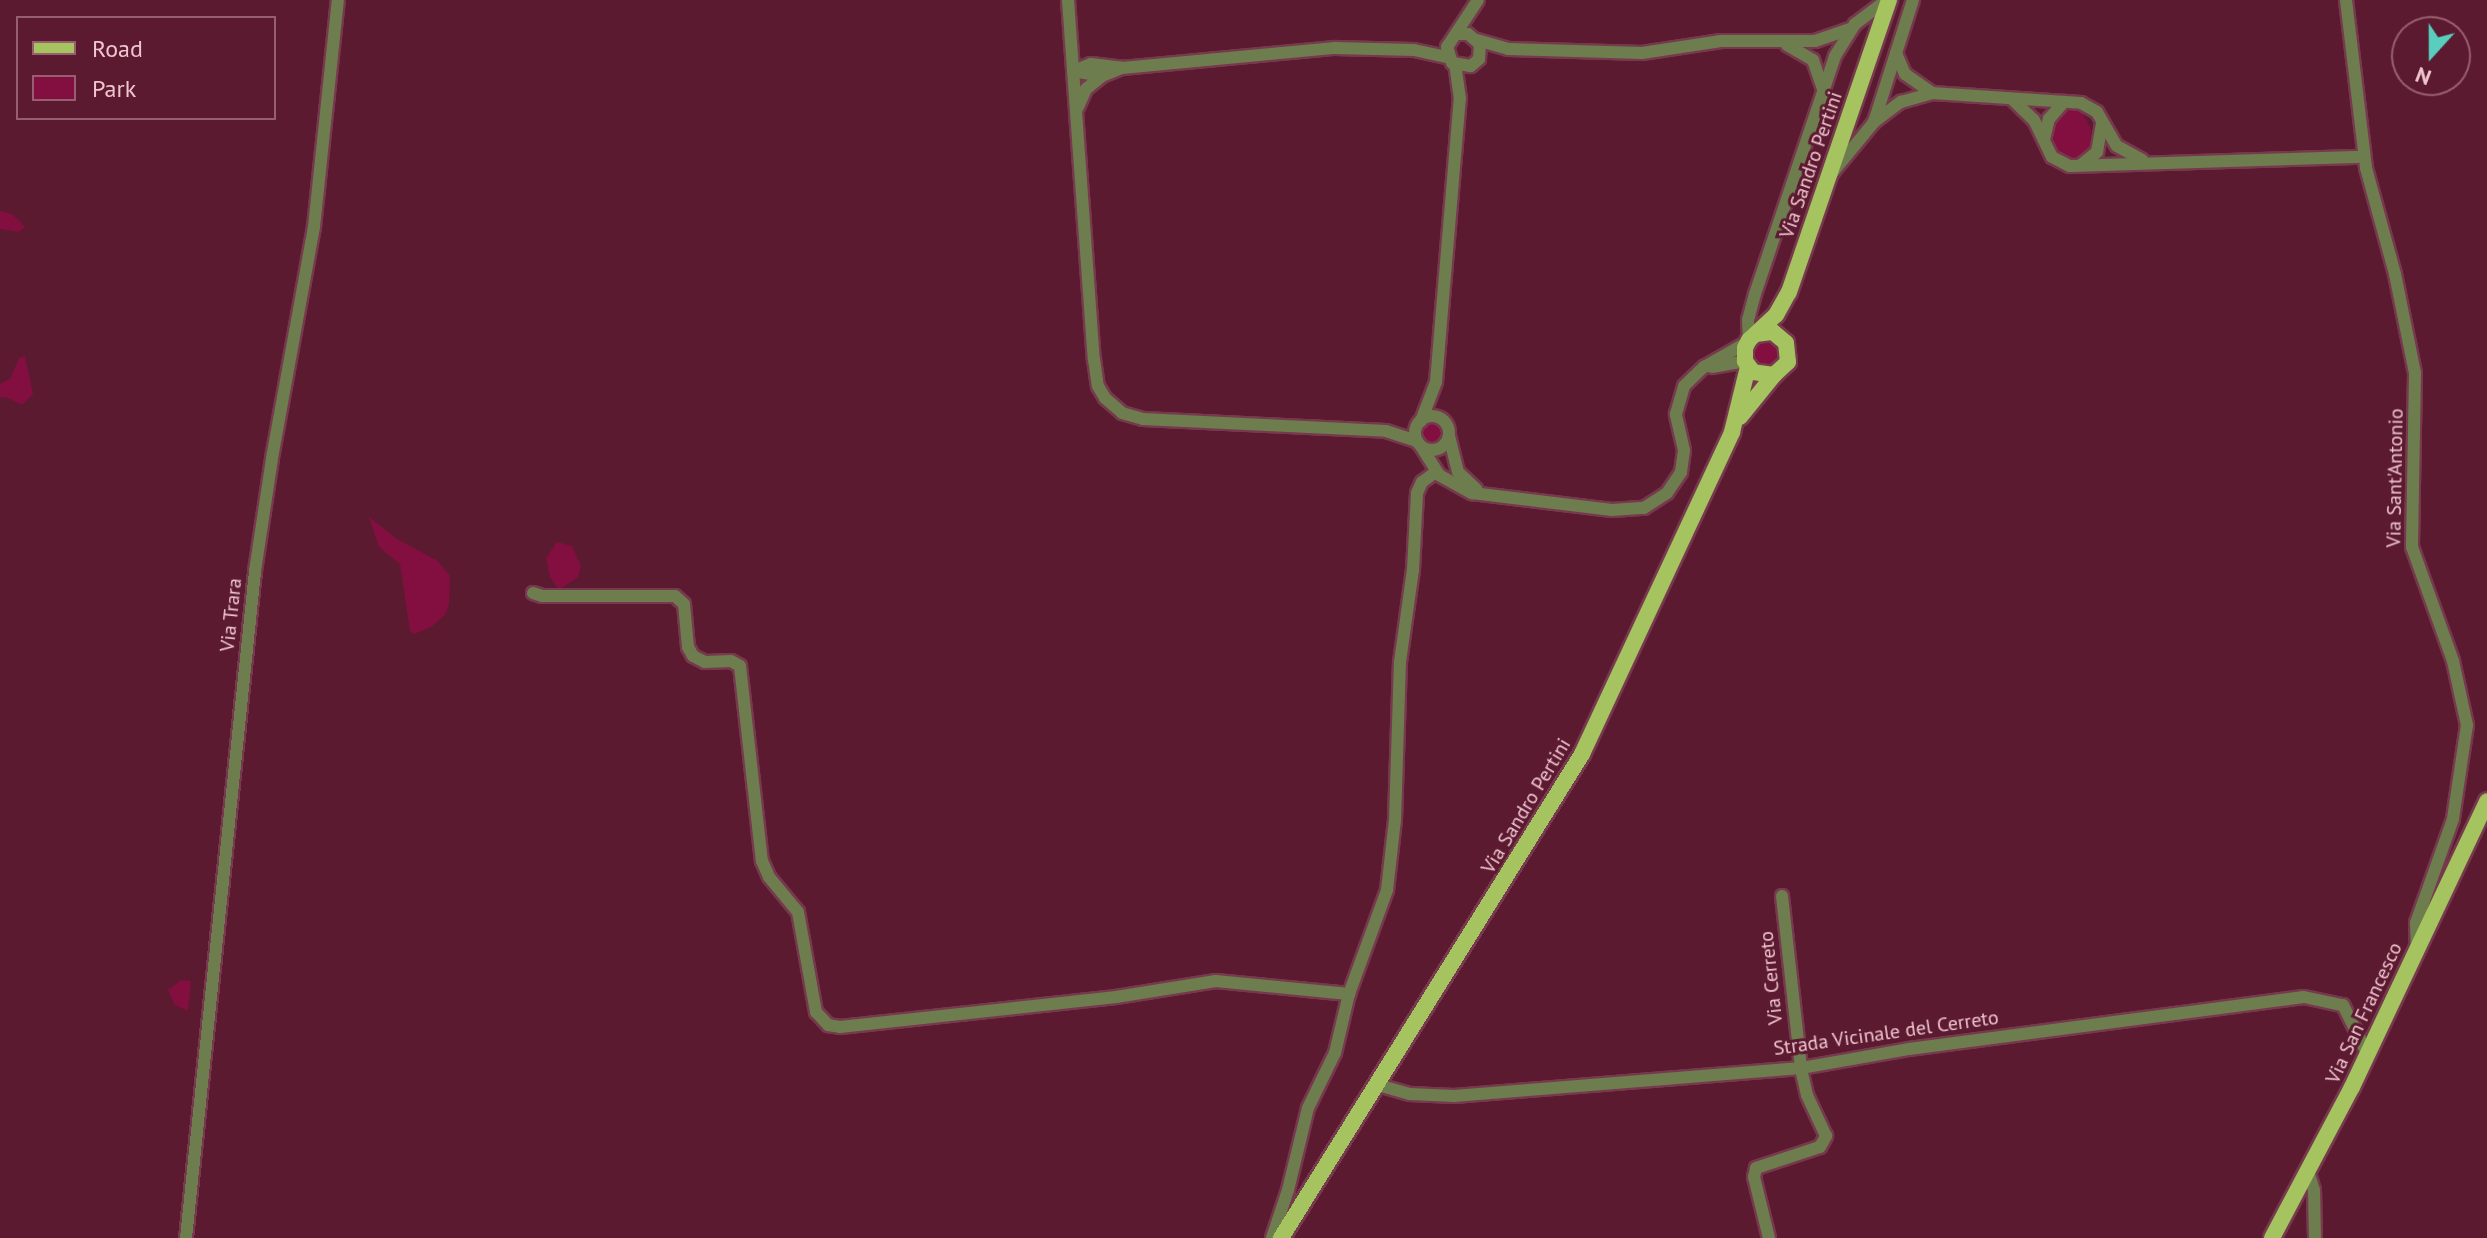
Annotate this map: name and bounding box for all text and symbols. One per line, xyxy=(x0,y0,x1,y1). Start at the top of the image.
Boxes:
legend xyxy=(16,16,276,120)
north arrow xyxy=(2391,16,2471,96)
text: Road xyxy=(92,33,143,64)
text: N xyxy=(2411,61,2435,92)
text: Park xyxy=(92,73,136,104)
street label: Via Sandro Pertini xyxy=(1775,89,1847,241)
street label: Via Sant'Antonio xyxy=(2382,408,2408,548)
street label: Via Trara xyxy=(215,577,247,653)
street label: Via Sandro Pertini xyxy=(1476,734,1576,878)
street label: Via Cerreto xyxy=(1754,930,1788,1026)
street label: Via San Francesco xyxy=(2321,938,2407,1088)
street label: Strada Vicinale del Cerreto xyxy=(1772,1005,2000,1061)

